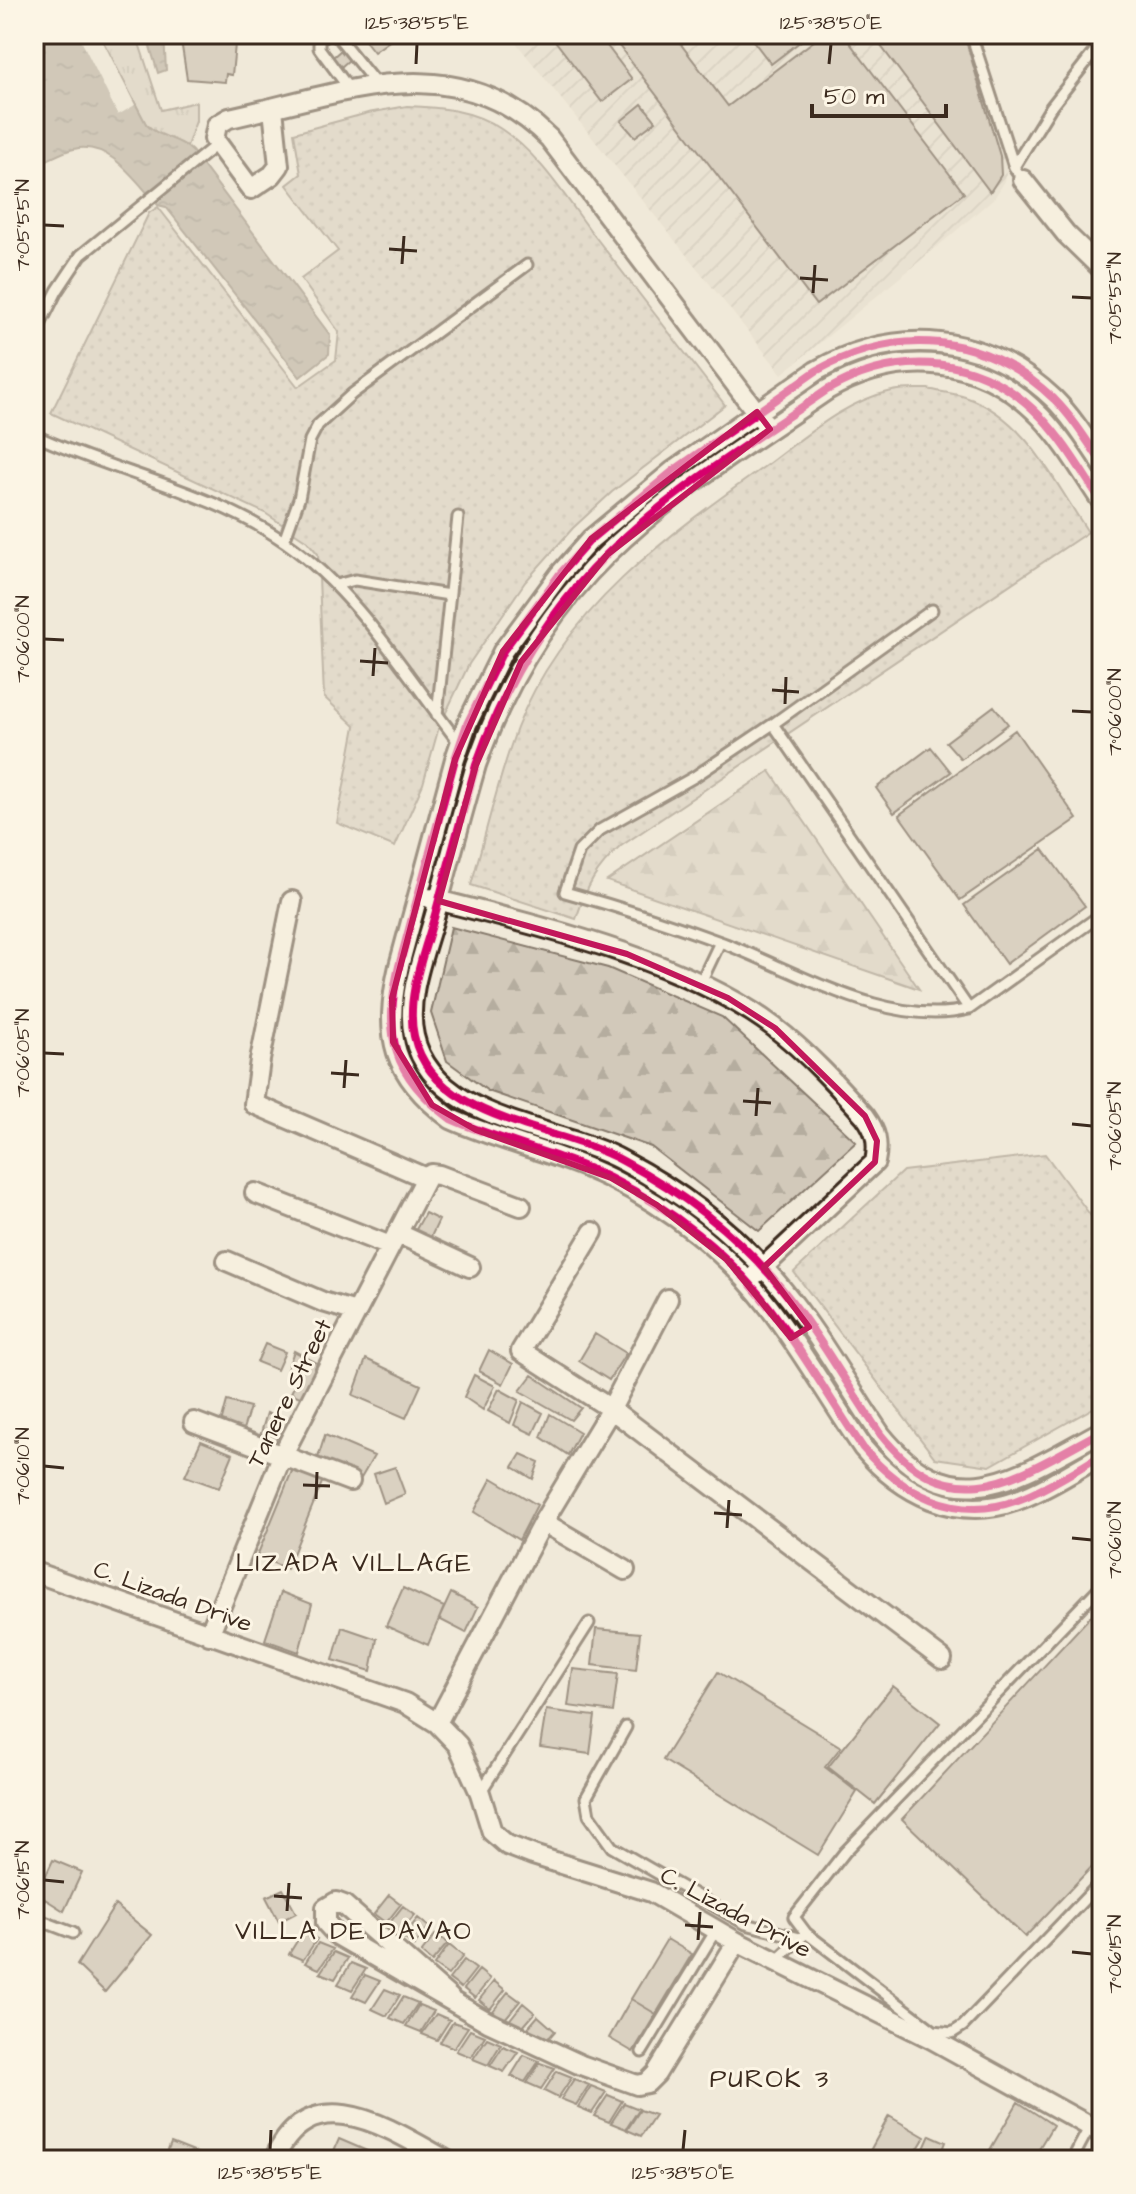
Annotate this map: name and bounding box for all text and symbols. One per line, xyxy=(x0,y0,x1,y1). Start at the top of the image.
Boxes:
text: 125°38'55"E xyxy=(365,9,469,37)
text: 125°38'50"E xyxy=(780,9,882,37)
scale bar xyxy=(812,68,946,118)
text: 50 m xyxy=(824,80,885,114)
text: 7°05'55"N xyxy=(9,179,37,271)
text: 7°05'55"N xyxy=(1101,252,1129,344)
text: 7°06'00"N xyxy=(9,595,37,683)
text: 7°06'00"N xyxy=(1101,668,1129,756)
text: 7°06'05"N xyxy=(9,1008,37,1098)
text: 7°06'05"N xyxy=(1101,1081,1129,1171)
street label: Tanere Street xyxy=(239,1313,341,1474)
text: 7°06'10"N xyxy=(9,1427,37,1505)
text: 7°06'10"N xyxy=(1101,1501,1129,1579)
district label: LIZADA VILLAGE xyxy=(235,1545,473,1581)
street label: C. Lizada Drive xyxy=(89,1553,257,1641)
text: 7°06'15"N xyxy=(9,1840,37,1920)
street label: C. Lizada Drive xyxy=(654,1859,817,1967)
district label: VILLA DE DAVAO xyxy=(235,1913,473,1949)
text: 7°06'15"N xyxy=(1101,1914,1129,1994)
district label: PUROK 3 xyxy=(710,2061,830,2097)
text: 125°38'55"E xyxy=(218,2159,322,2187)
text: 125°38'50"E xyxy=(632,2159,734,2187)

